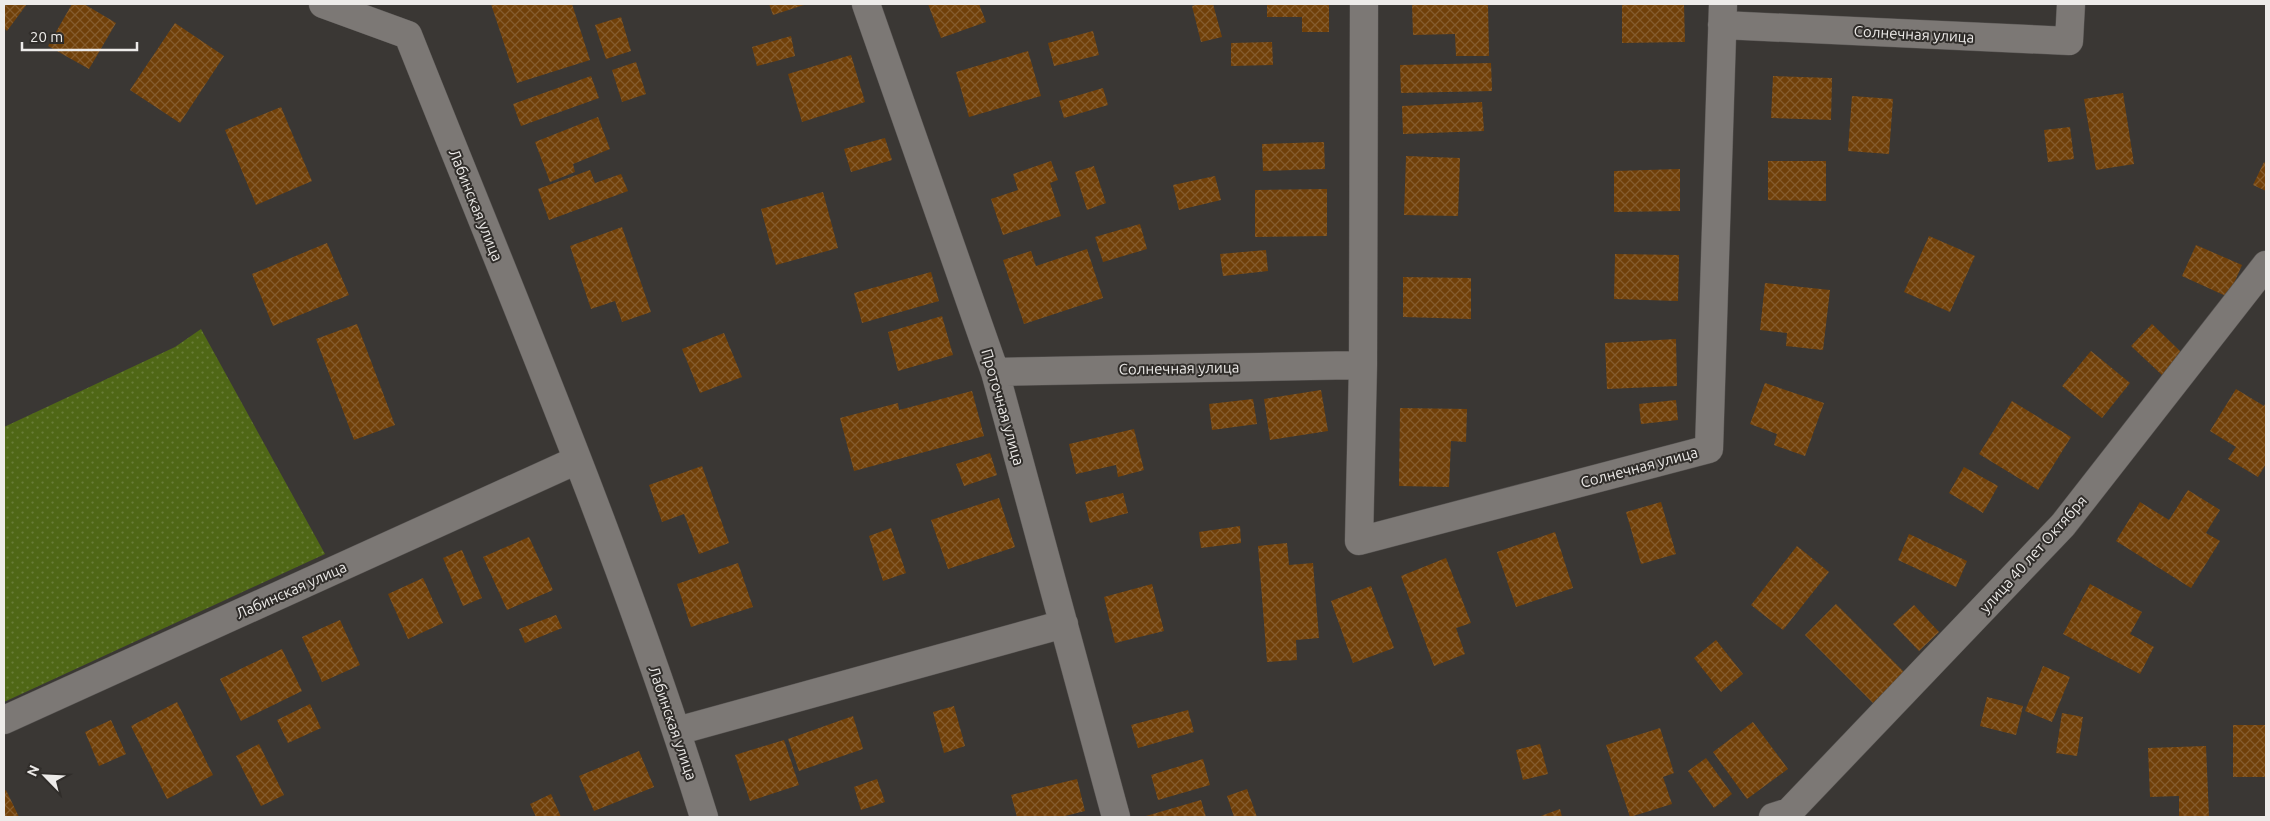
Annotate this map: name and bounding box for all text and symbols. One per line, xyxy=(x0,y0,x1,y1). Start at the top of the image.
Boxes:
scale bar xyxy=(22,20,138,52)
street label: Солнечная улица xyxy=(1853,22,1975,46)
text: 20 m xyxy=(30,28,63,45)
street label: Лабинская улица xyxy=(446,146,506,264)
street label: Проточная улица xyxy=(978,347,1028,467)
street label: Солнечная улица xyxy=(1119,358,1239,378)
street label: Солнечная улица xyxy=(1579,443,1699,491)
street label: улица 40 лет Октября xyxy=(1976,492,2090,616)
street label: Лабинская улица xyxy=(233,558,349,622)
street label: Лабинская улица xyxy=(646,664,700,782)
north arrow xyxy=(20,751,70,801)
text: N xyxy=(24,763,43,779)

